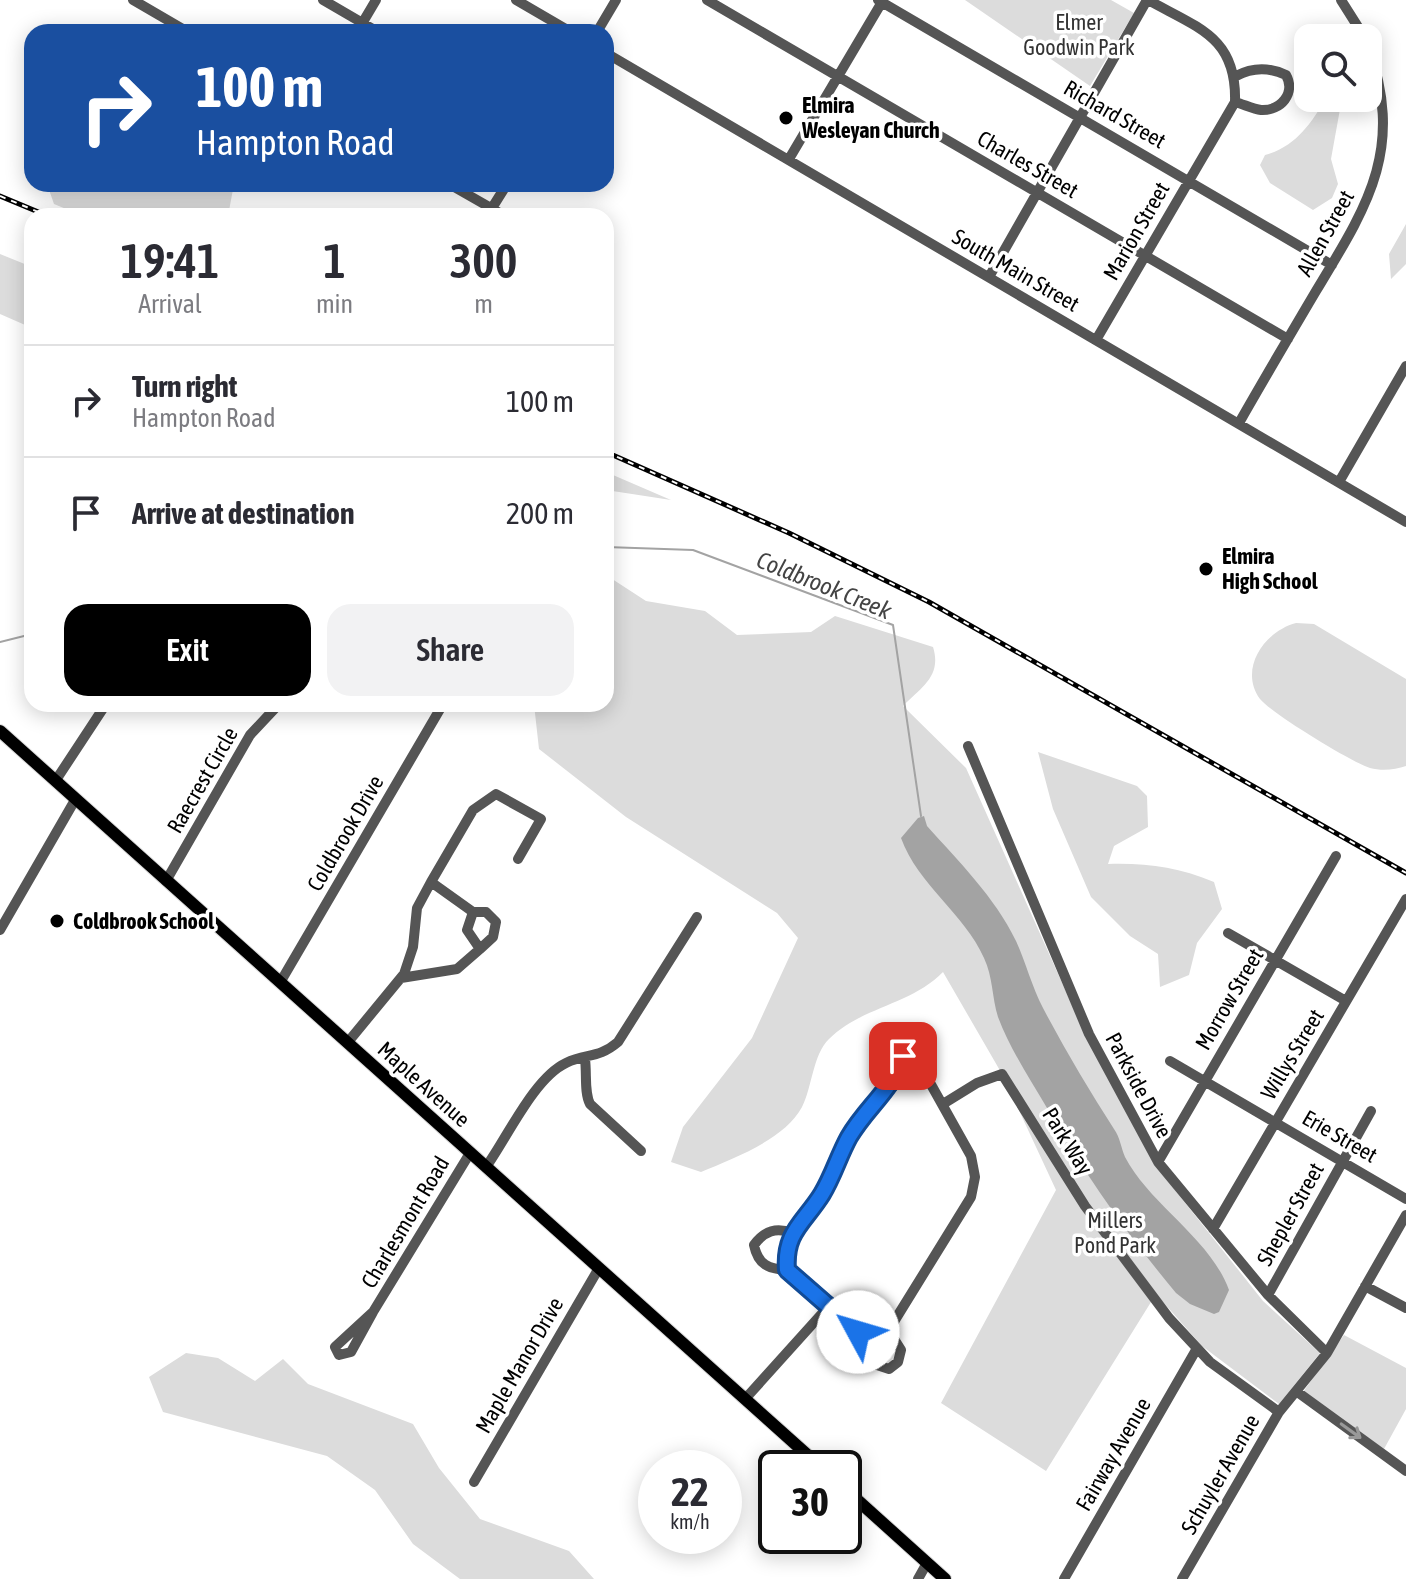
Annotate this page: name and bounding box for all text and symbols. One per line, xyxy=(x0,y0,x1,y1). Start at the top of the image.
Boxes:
park label: Elmer Goodwin Park xyxy=(1023,9,1135,60)
map controls xyxy=(1294,24,1382,112)
button: search xyxy=(1294,24,1382,112)
text: 100 m xyxy=(196,55,323,119)
icon: right xyxy=(64,56,168,160)
street label: Richard Street xyxy=(1059,74,1171,154)
place label: Elmira Wesleyan Church xyxy=(801,92,940,143)
marker: Elmira Wesleyan Church xyxy=(777,109,795,127)
text: Hampton Road xyxy=(196,121,395,163)
street label: Charles Street xyxy=(973,125,1083,203)
street label: Marion Street xyxy=(1098,177,1174,285)
street label: Allen Street xyxy=(1291,186,1359,280)
street label: South Main Street xyxy=(948,223,1084,317)
text: 19:41 xyxy=(121,233,219,288)
text: 1 xyxy=(323,233,346,288)
text: 300 xyxy=(450,233,517,288)
text: Arrival xyxy=(138,289,202,319)
text: min xyxy=(316,289,353,319)
text: m xyxy=(474,289,493,319)
text: Turn right xyxy=(132,369,238,403)
icon: right xyxy=(64,379,108,423)
text: 100 m xyxy=(506,384,574,418)
text: Hampton Road xyxy=(132,403,276,433)
icon: arrive xyxy=(64,491,108,535)
text: Arrive at destination xyxy=(132,496,354,530)
text: 200 m xyxy=(506,496,574,530)
place label: Elmira High School xyxy=(1222,543,1319,594)
water label: Coldbrook Creek xyxy=(753,546,896,624)
marker: Elmira High School xyxy=(1197,560,1215,578)
button: Exit xyxy=(64,604,311,696)
button: Share xyxy=(327,604,574,696)
street label: Raecrest Circle xyxy=(161,722,243,838)
street label: Coldbrook Drive xyxy=(301,771,389,895)
place label: Coldbrook School xyxy=(73,908,215,934)
marker: Coldbrook School xyxy=(48,912,66,930)
street label: Morrow Street xyxy=(1190,944,1268,1054)
street label: Willys Street xyxy=(1255,1004,1329,1104)
pin xyxy=(869,1022,937,1090)
street label: Parkside Drive xyxy=(1100,1028,1178,1142)
icon: arrive xyxy=(881,1034,925,1078)
street label: Maple Avenue xyxy=(373,1036,475,1132)
street label: Park Way xyxy=(1037,1103,1099,1179)
street label: Erie Street xyxy=(1298,1104,1382,1168)
street label: Charlesmont Road xyxy=(356,1152,454,1292)
street label: Shepler Street xyxy=(1251,1158,1329,1270)
park label: Millers Pond Park xyxy=(1074,1207,1156,1258)
position arrow xyxy=(816,1290,900,1374)
street label: Maple Manor Drive xyxy=(470,1293,568,1437)
street label: Fairway Avenue xyxy=(1070,1393,1156,1515)
street label: Schuyler Avenue xyxy=(1175,1410,1265,1538)
one-way arrow xyxy=(1340,1422,1361,1439)
speed limit sign: 30 xyxy=(758,1450,862,1554)
text: 22 xyxy=(671,1469,709,1514)
text: km/h xyxy=(670,1510,710,1533)

